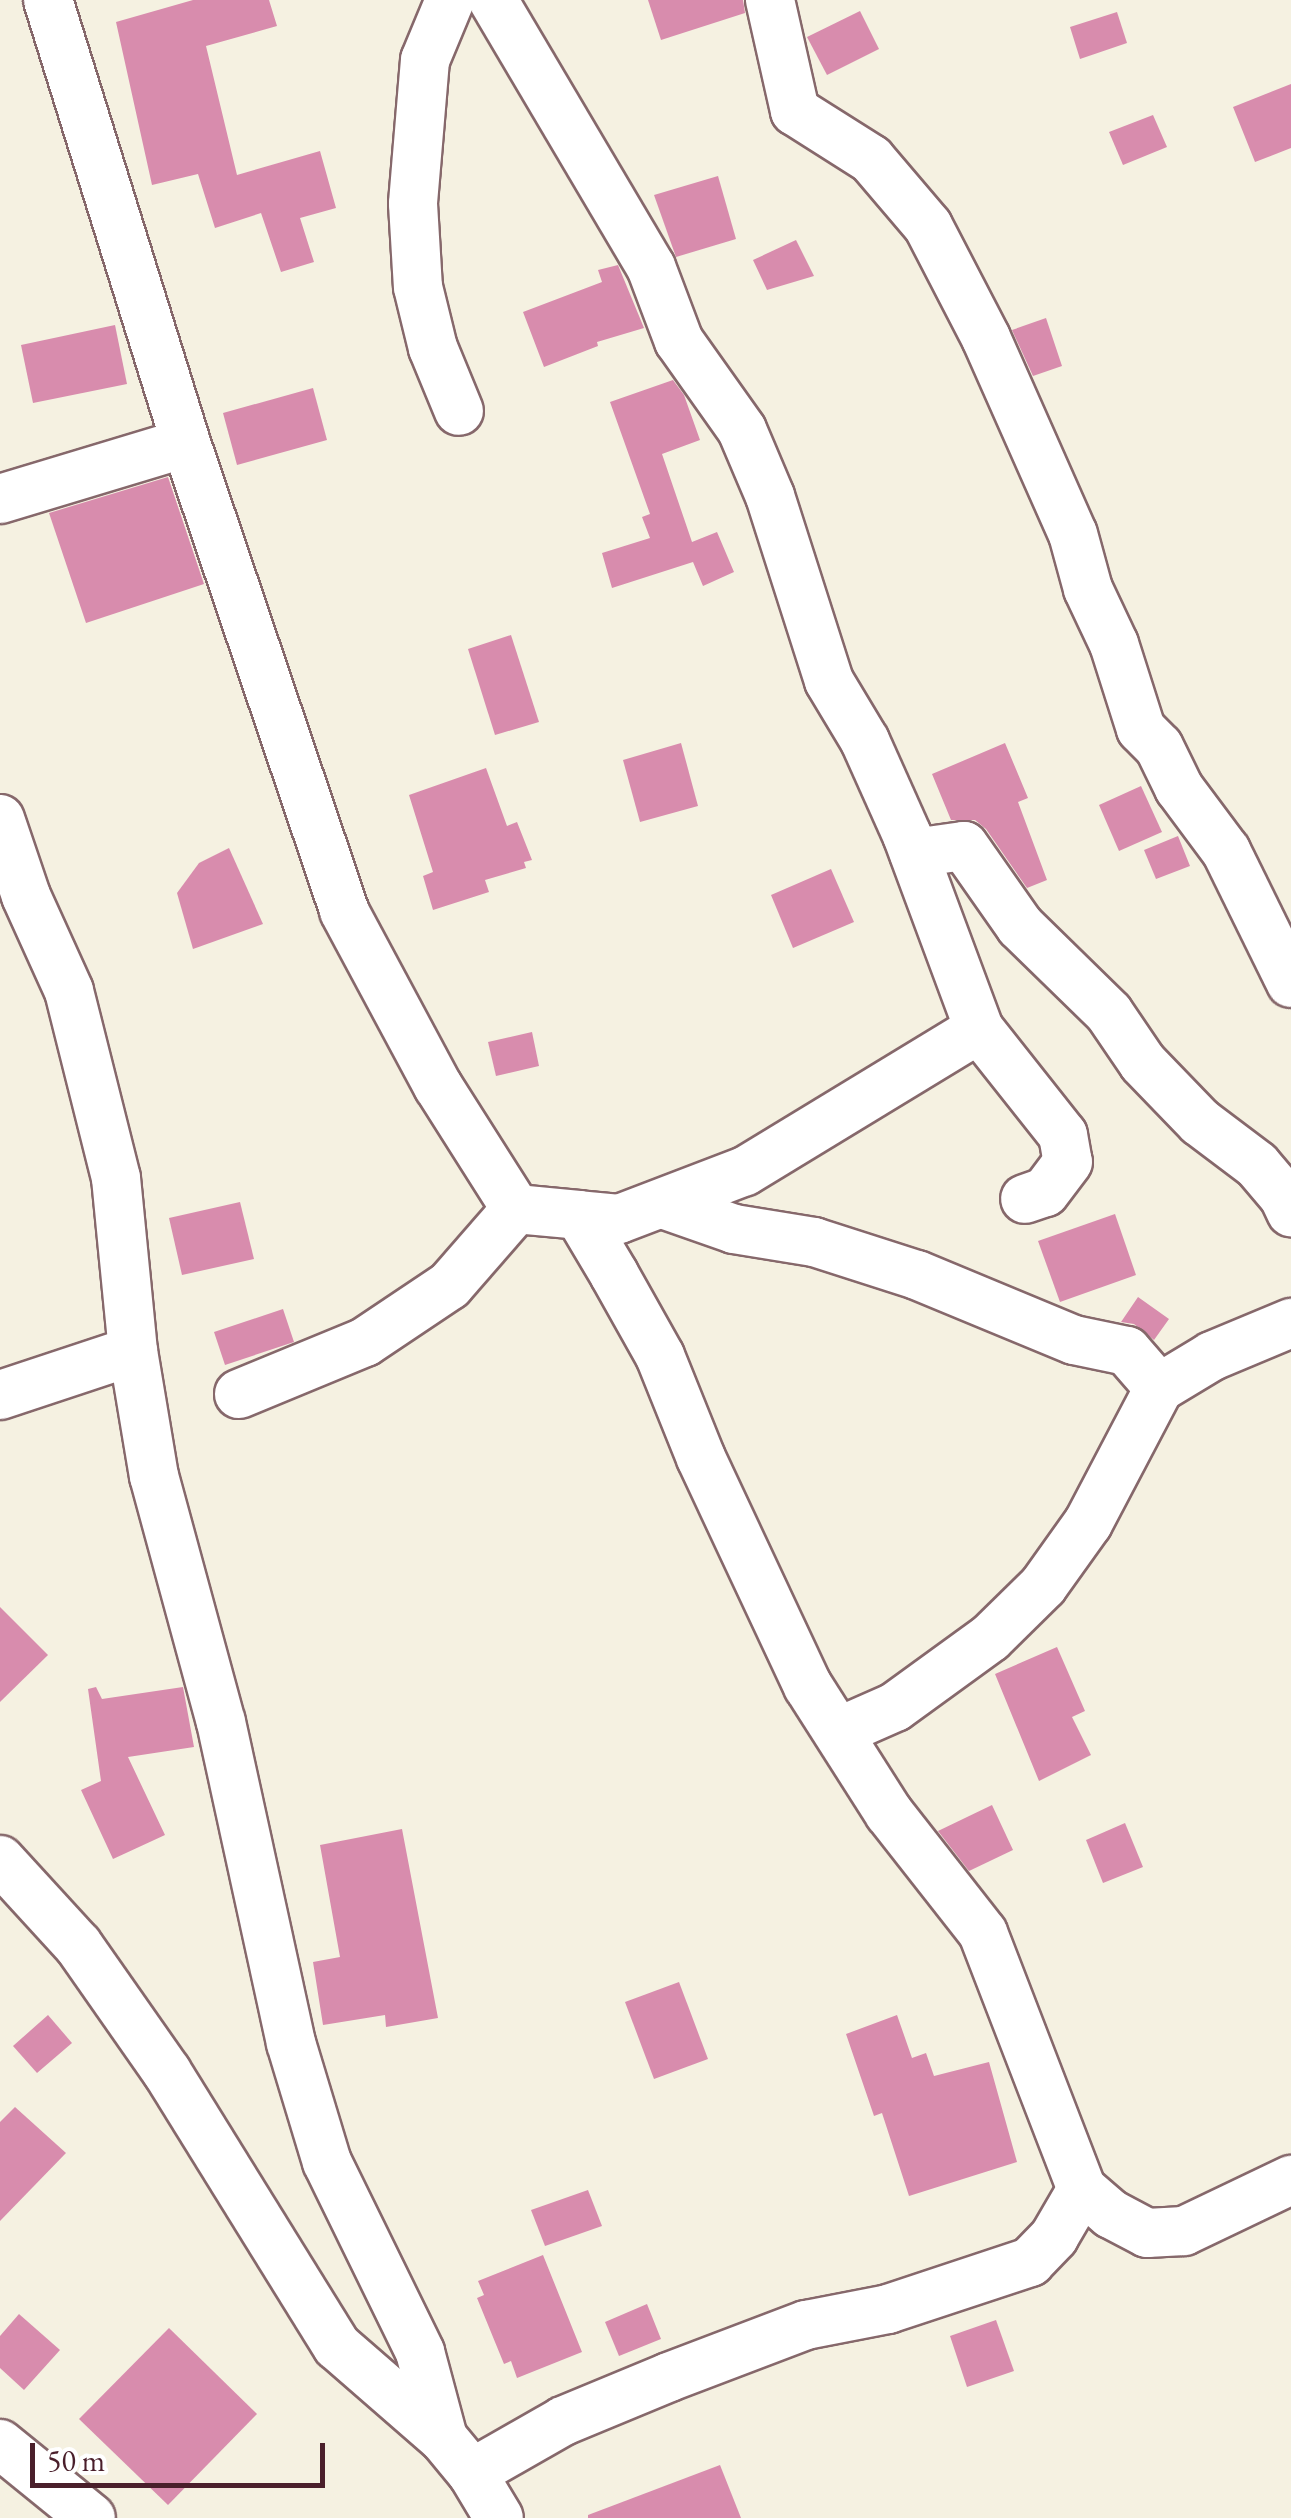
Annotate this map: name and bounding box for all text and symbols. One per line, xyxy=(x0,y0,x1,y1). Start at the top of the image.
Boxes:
scale bar xyxy=(35,2423,330,2485)
text: 50 m xyxy=(47,2441,105,2480)

